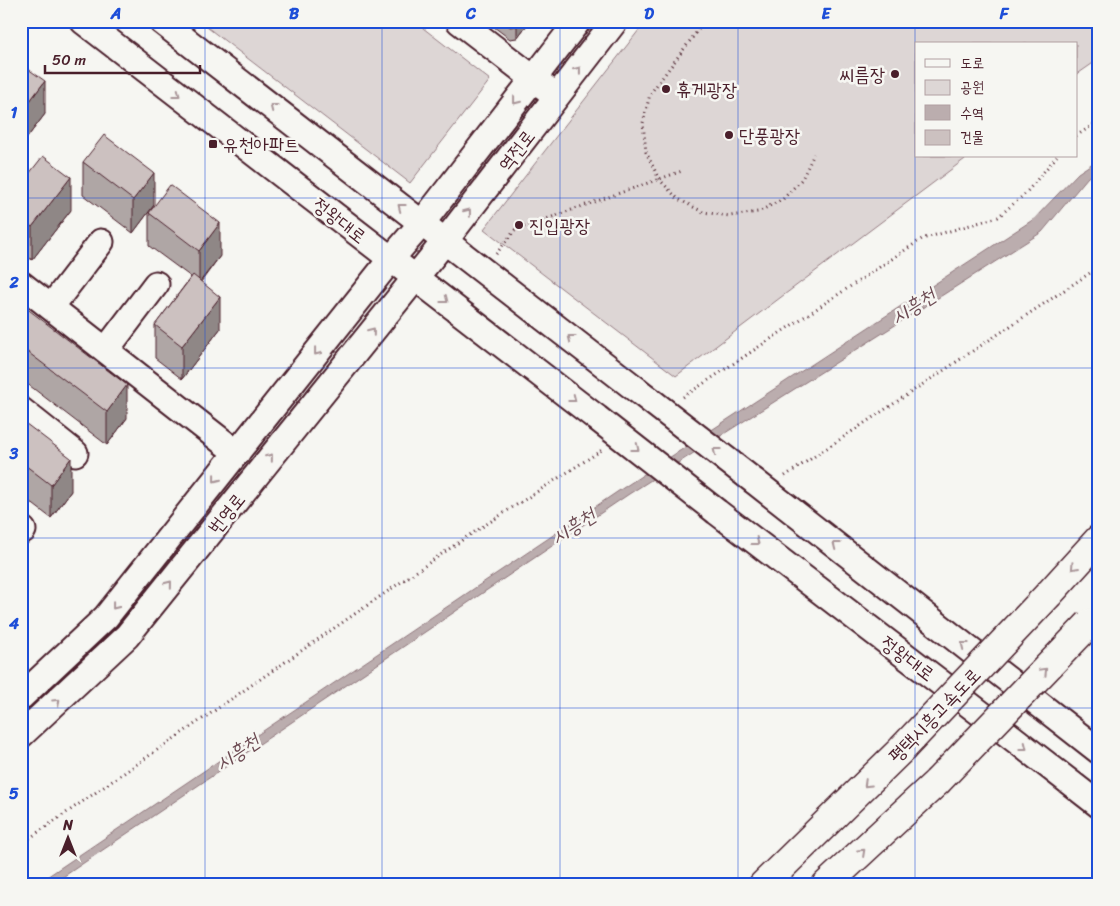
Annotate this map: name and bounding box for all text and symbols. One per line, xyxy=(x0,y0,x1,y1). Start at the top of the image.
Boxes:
text: A xyxy=(110,0,121,28)
text: B xyxy=(289,0,300,28)
text: C xyxy=(465,0,477,28)
text: D xyxy=(644,0,654,28)
text: E xyxy=(822,0,832,28)
text: F xyxy=(999,0,1010,28)
scale bar xyxy=(45,42,200,74)
legend xyxy=(915,42,1078,158)
text: 50 m xyxy=(52,47,87,73)
text: 도로 xyxy=(960,50,984,76)
place label: 씨름장 xyxy=(839,58,885,91)
one-way arrow xyxy=(572,67,580,76)
marker: 씨름장 xyxy=(889,68,901,80)
place label: 휴게광장 xyxy=(676,73,737,106)
text: 공원 xyxy=(960,74,984,100)
marker: 휴게광장 xyxy=(660,83,672,95)
one-way arrow xyxy=(172,88,181,97)
one-way arrow xyxy=(513,95,522,105)
text: 1 xyxy=(11,98,18,127)
text: 수역 xyxy=(960,100,984,126)
one-way arrow xyxy=(270,105,279,113)
place label: 단풍광장 xyxy=(739,119,800,152)
street label: 역전로 xyxy=(489,122,544,179)
text: 건물 xyxy=(960,124,984,150)
place label: 유천아파트 xyxy=(223,128,299,161)
marker: 단풍광장 xyxy=(723,129,735,141)
marker: 유천아파트 xyxy=(207,138,219,150)
street label: 정왕대로 xyxy=(305,189,374,252)
one-way arrow xyxy=(397,204,407,213)
one-way arrow xyxy=(462,209,470,218)
place label: 진입광장 xyxy=(529,209,590,242)
marker: 진입광장 xyxy=(513,219,525,231)
text: 2 xyxy=(8,268,19,297)
water label: 시흥천 xyxy=(883,278,945,334)
one-way arrow xyxy=(439,294,449,303)
one-way arrow xyxy=(367,328,375,337)
one-way arrow xyxy=(568,336,577,344)
one-way arrow xyxy=(315,346,323,355)
one-way arrow xyxy=(567,394,576,402)
text: 3 xyxy=(9,439,19,468)
one-way arrow xyxy=(630,443,639,452)
one-way arrow xyxy=(712,448,722,457)
one-way arrow xyxy=(265,454,274,463)
one-way arrow xyxy=(213,473,222,483)
street label: 번영로 xyxy=(199,485,254,542)
water label: 시흥천 xyxy=(543,498,605,554)
one-way arrow xyxy=(750,536,760,545)
one-way arrow xyxy=(832,542,842,551)
one-way arrow xyxy=(1071,561,1080,570)
one-way arrow xyxy=(163,581,171,590)
one-way arrow xyxy=(112,600,120,609)
text: 4 xyxy=(8,609,19,638)
street label: 정왕대로 xyxy=(873,627,942,690)
one-way arrow xyxy=(961,643,970,651)
street label: 평택시흥고속도로 xyxy=(880,660,989,771)
one-way arrow xyxy=(1038,668,1047,677)
one-way arrow xyxy=(51,699,60,708)
water label: 시흥천 xyxy=(207,723,269,780)
one-way arrow xyxy=(1018,741,1027,749)
one-way arrow xyxy=(864,778,873,787)
text: 5 xyxy=(9,779,19,808)
text: N xyxy=(62,813,73,838)
north arrow xyxy=(42,814,92,864)
one-way arrow xyxy=(856,849,865,858)

